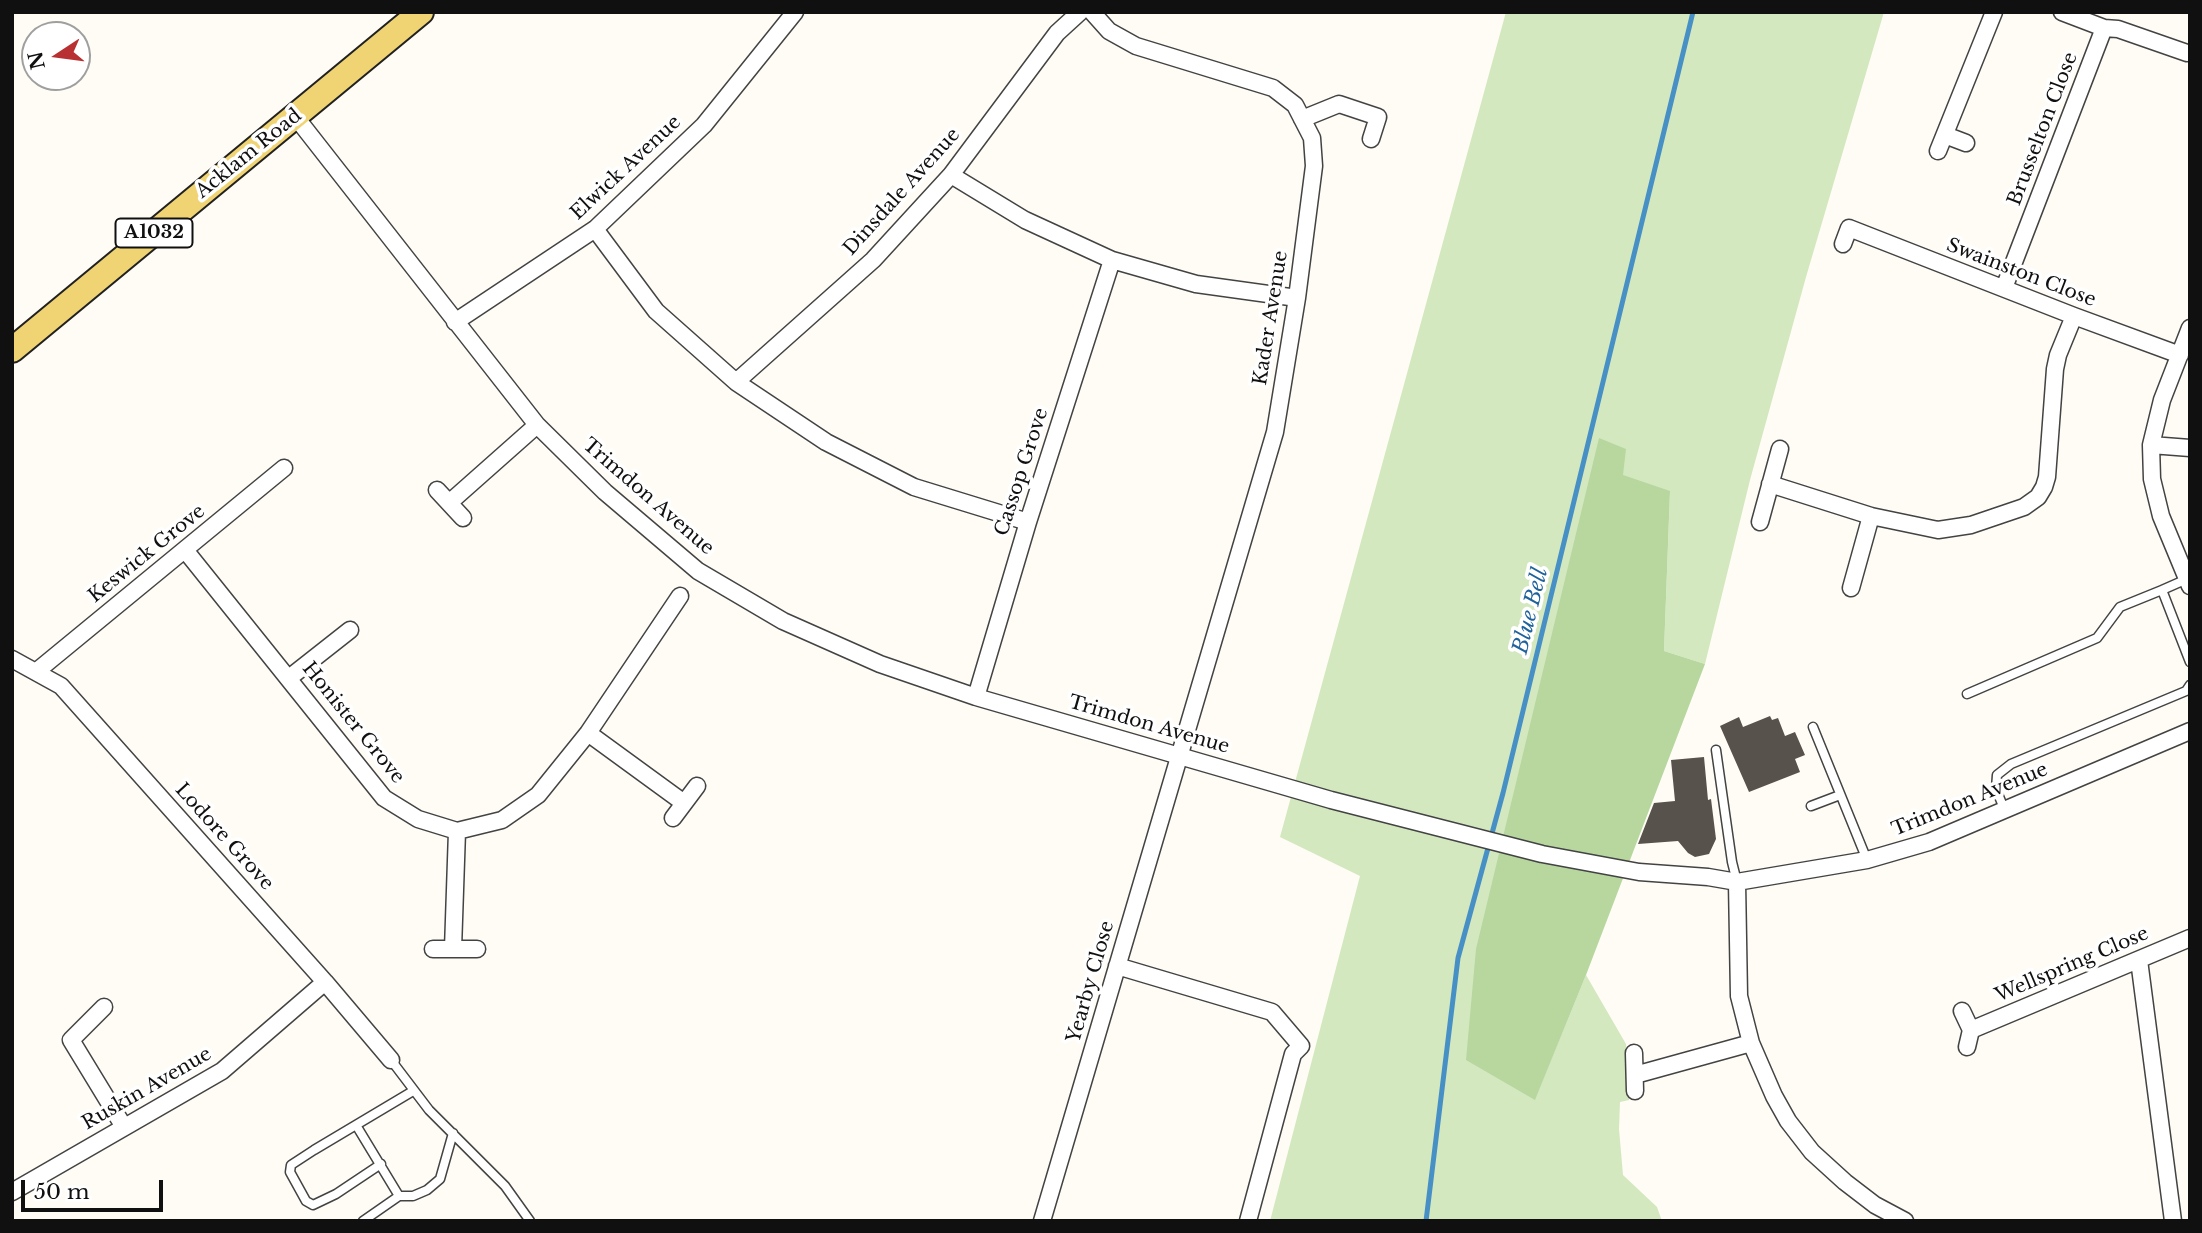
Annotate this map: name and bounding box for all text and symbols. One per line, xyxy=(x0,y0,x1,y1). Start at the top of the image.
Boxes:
north arrow xyxy=(21,21,91,91)
text: N xyxy=(24,49,50,72)
street label: Brusselton Close xyxy=(2003,49,2083,209)
street label: Acklam Road xyxy=(192,104,306,204)
street label: Elwick Avenue xyxy=(566,111,686,225)
street label: Dinsdale Avenue xyxy=(839,124,965,260)
road number: A1032 xyxy=(116,218,192,247)
street label: Swainston Close xyxy=(1943,234,2099,312)
street label: Kader Avenue xyxy=(1249,249,1293,387)
street label: Cassop Grove xyxy=(991,405,1053,539)
street label: Trimdon Avenue xyxy=(578,434,718,560)
street label: Keswick Grove xyxy=(84,500,210,608)
water label: Blue Bell xyxy=(1508,565,1554,657)
street label: Honister Grove xyxy=(297,658,409,788)
street label: Trimdon Avenue xyxy=(1066,691,1232,759)
street label: Trimdon Avenue xyxy=(1889,758,2051,842)
street label: Lodore Grove xyxy=(170,779,278,895)
street label: Yearby Close xyxy=(1063,919,1119,1045)
street label: Wellspring Close xyxy=(1992,922,2152,1008)
street label: Ruskin Avenue xyxy=(78,1043,216,1135)
scale bar xyxy=(24,1166,166,1210)
text: 50 m xyxy=(34,1179,89,1205)

